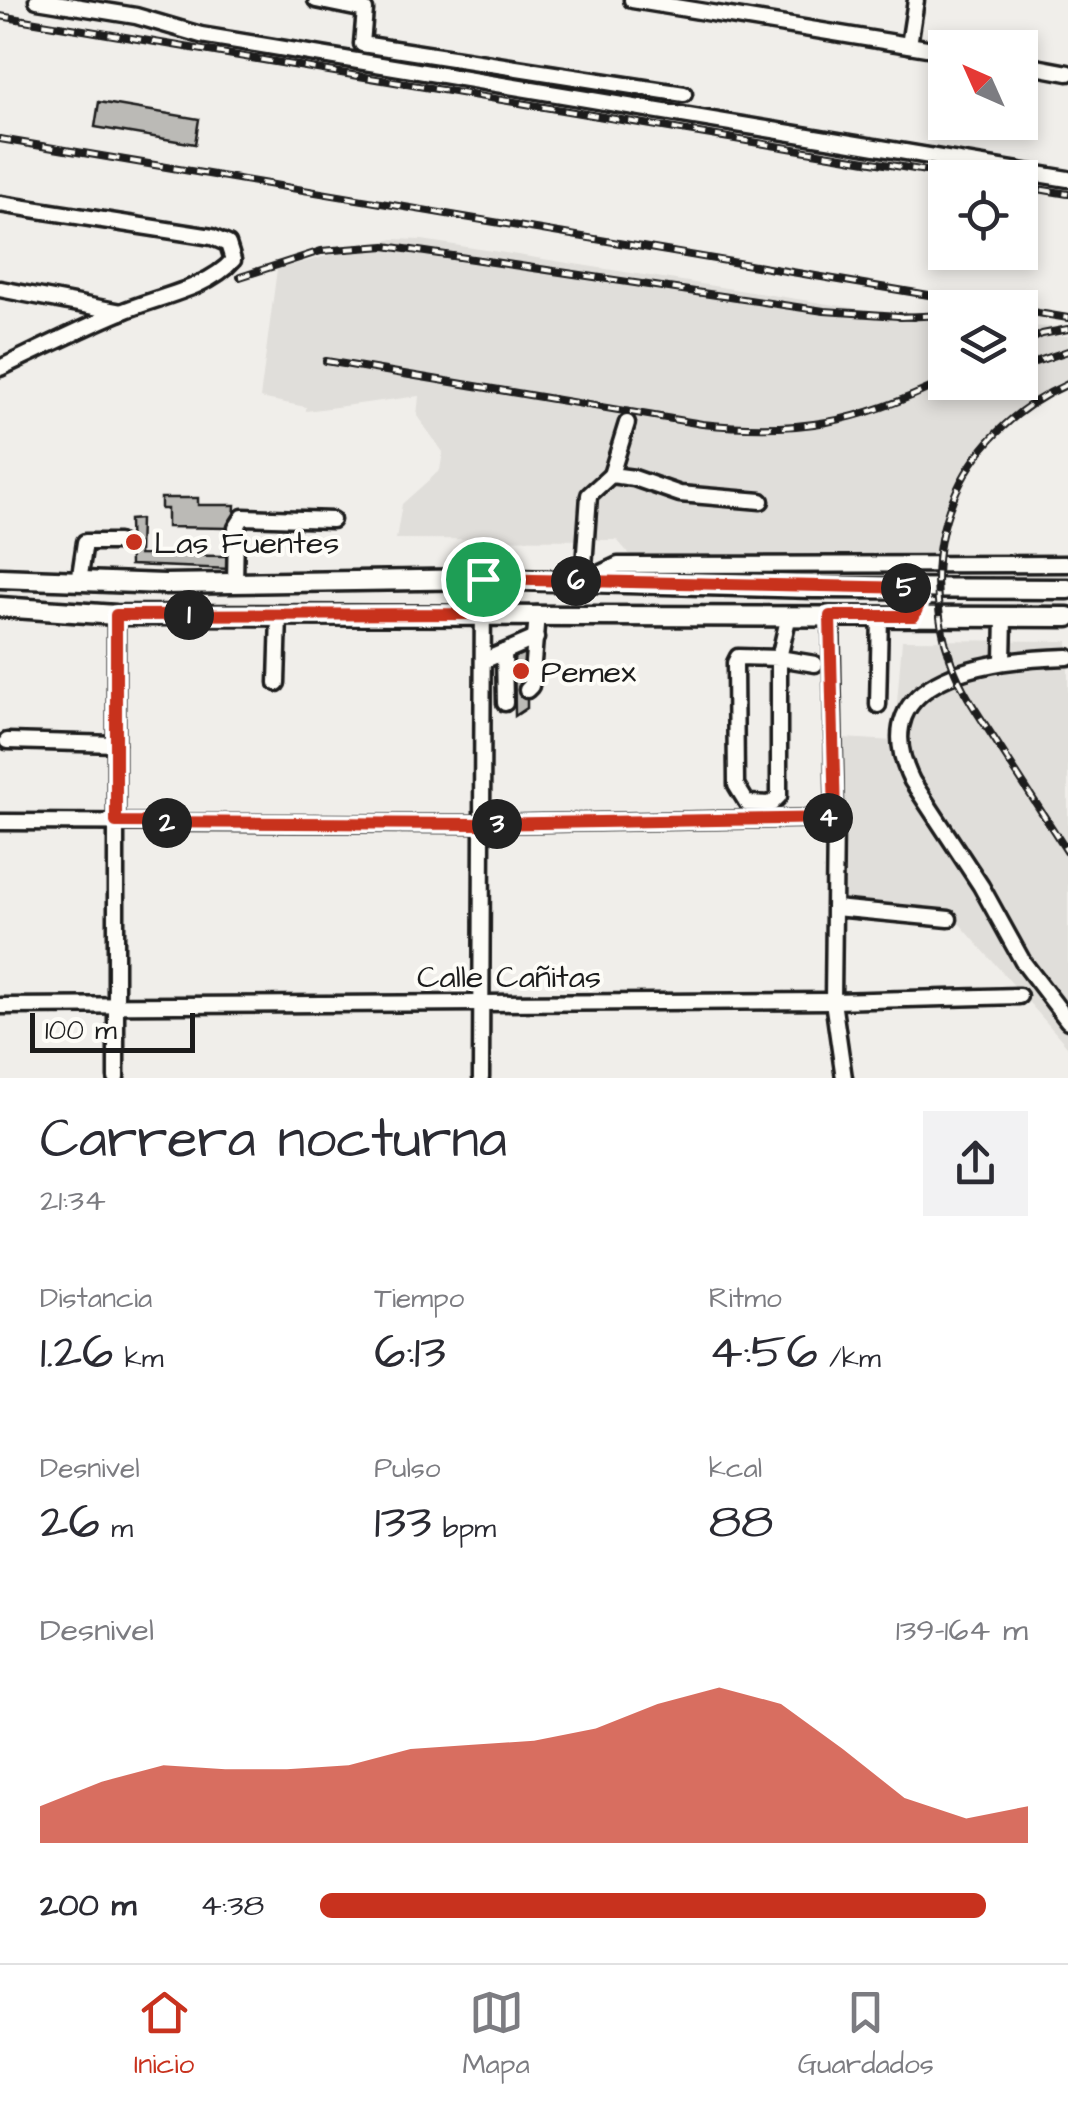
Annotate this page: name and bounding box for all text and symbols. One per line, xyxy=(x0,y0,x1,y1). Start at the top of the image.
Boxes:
north arrow xyxy=(928,30,1038,140)
map controls xyxy=(928,30,1038,400)
button: locate xyxy=(928,160,1038,270)
button: layers xyxy=(928,290,1038,400)
place label: Las Fuentes xyxy=(154,521,339,566)
marker: Las Fuentes xyxy=(123,531,145,553)
pin xyxy=(441,537,526,622)
icon: arrive xyxy=(456,552,511,607)
pin: 6 xyxy=(551,556,601,606)
text: 6 xyxy=(567,561,585,600)
pin: 5 xyxy=(881,563,931,613)
text: 5 xyxy=(896,568,916,607)
pin: 1 xyxy=(164,590,214,640)
text: 1 xyxy=(187,595,191,634)
place label: Pemex xyxy=(541,650,636,695)
marker: Pemex xyxy=(510,660,532,682)
pin: 4 xyxy=(803,793,853,843)
pin: 2 xyxy=(142,798,192,848)
text: 4 xyxy=(818,798,838,837)
pin: 3 xyxy=(472,799,522,849)
text: 2 xyxy=(159,803,175,842)
text: 3 xyxy=(490,804,504,843)
street label: Calle Cañitas xyxy=(417,955,601,1000)
scale bar xyxy=(30,1008,195,1052)
text: 100 m xyxy=(45,1011,117,1050)
text: Carrera nocturna xyxy=(40,1102,507,1178)
button: share xyxy=(923,1111,1028,1216)
text: 21:34 xyxy=(40,1178,106,1223)
text: Distancia xyxy=(40,1279,152,1318)
text: Tiempo xyxy=(374,1279,464,1318)
text: Ritmo xyxy=(709,1279,782,1318)
text: 1.26 xyxy=(40,1318,113,1387)
text: 6:13 xyxy=(374,1318,446,1387)
text: 4:56 xyxy=(709,1318,818,1387)
text: km xyxy=(113,1339,164,1378)
text: /km xyxy=(818,1339,881,1378)
text: Desnivel xyxy=(40,1449,140,1488)
text: Pulso xyxy=(374,1449,441,1488)
text: kcal xyxy=(709,1449,762,1488)
text: 26 xyxy=(40,1488,100,1557)
text: 133 xyxy=(374,1488,432,1557)
text: 88 xyxy=(709,1488,774,1557)
text: m xyxy=(100,1509,133,1548)
text: bpm xyxy=(432,1509,496,1548)
text: Desnivel xyxy=(40,1608,154,1653)
text: 139–164 m xyxy=(896,1608,1028,1653)
text: 200 m xyxy=(40,1883,136,1928)
text: 4:38 xyxy=(200,1883,264,1928)
tab: Inicio xyxy=(134,1985,194,2084)
tab: Mapa xyxy=(462,1985,530,2084)
tab: Guardados xyxy=(798,1985,934,2084)

